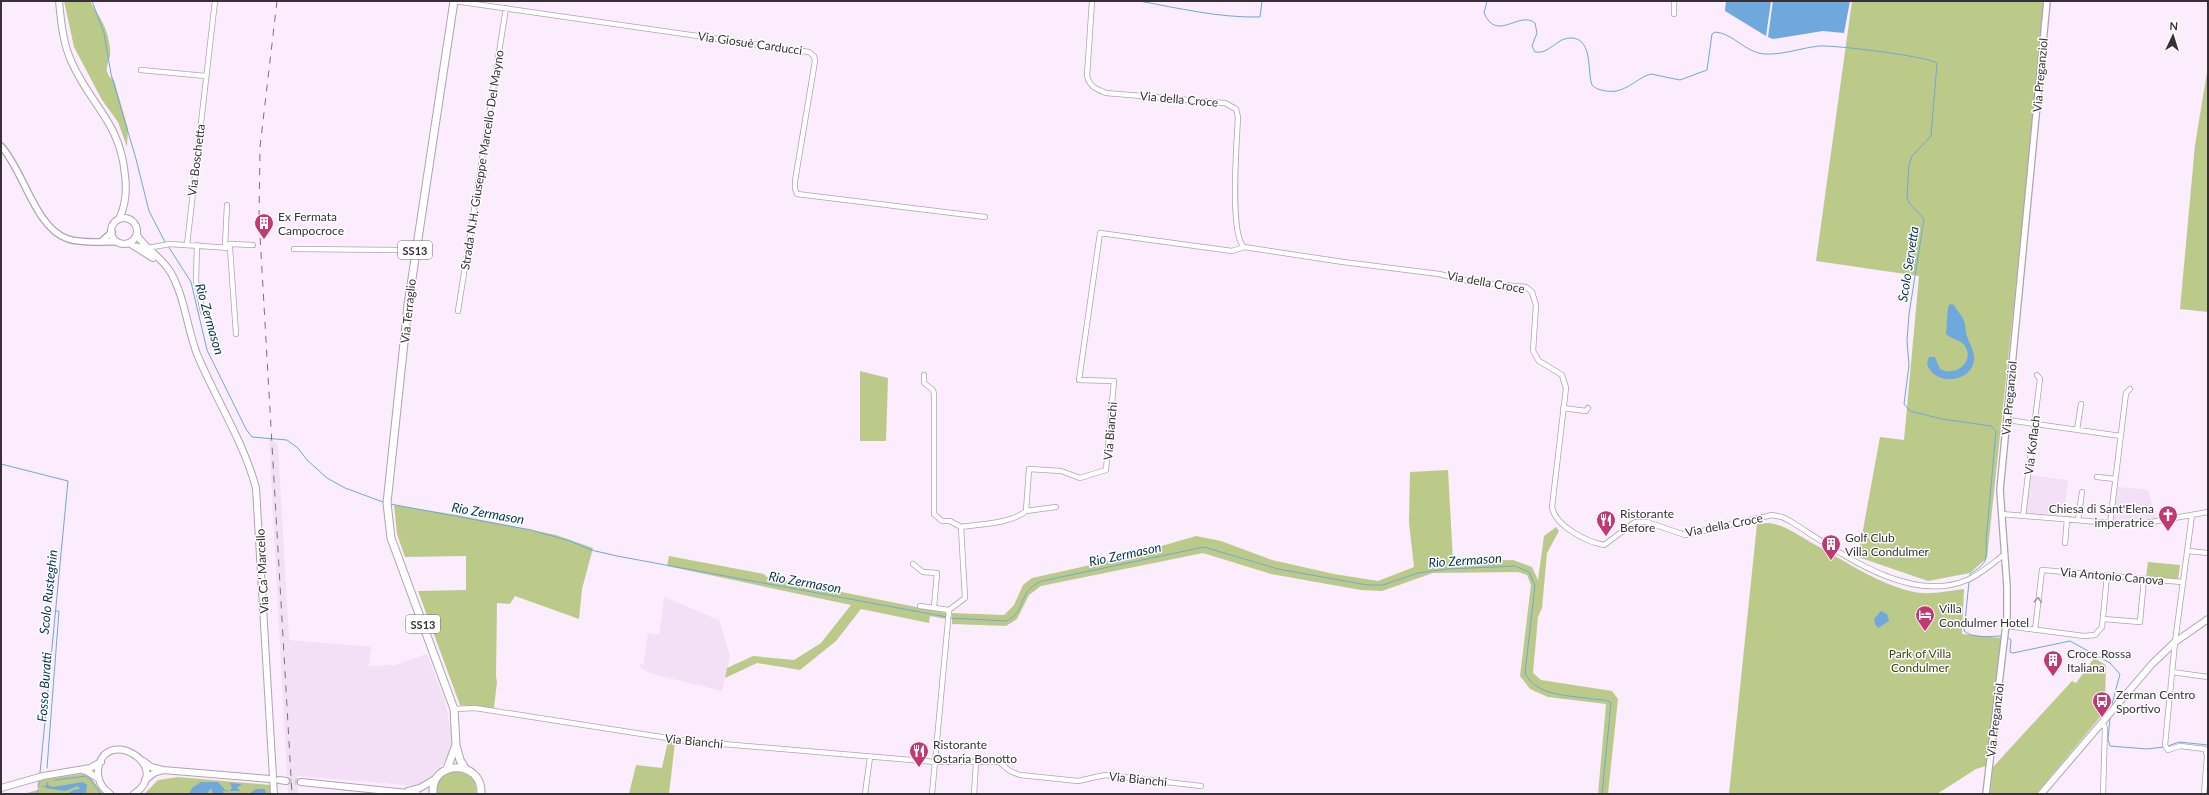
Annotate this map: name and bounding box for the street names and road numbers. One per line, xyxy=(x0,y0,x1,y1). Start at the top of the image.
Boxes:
street label: Via Giosuè Carducci xyxy=(697,28,803,58)
street label: Via Preganziol xyxy=(2029,37,2051,113)
street label: Strada N.H. Giuseppe Marcello Del Mayno xyxy=(457,49,507,271)
street label: Via della Croce xyxy=(1139,88,1219,110)
street label: Via Boschetta xyxy=(184,123,208,197)
road number: SS13 xyxy=(398,241,432,259)
street label: Via della Croce xyxy=(1446,268,1526,296)
street label: Via Terraglio xyxy=(397,278,419,344)
street label: Via Preganziol xyxy=(1998,360,2020,436)
street label: Via Bianchi xyxy=(1100,401,1120,461)
street label: Via Koflach xyxy=(2021,414,2043,476)
street label: Via della Croce xyxy=(1684,510,1764,540)
street label: Via Ca' Marcello xyxy=(252,528,272,614)
street label: Via Antonio Canova xyxy=(2059,564,2165,588)
road number: SS13 xyxy=(406,615,440,633)
street label: Via Preganziol xyxy=(1983,682,2007,758)
street label: Via Bianchi xyxy=(664,730,724,752)
street label: Via Bianchi xyxy=(1108,768,1168,790)

